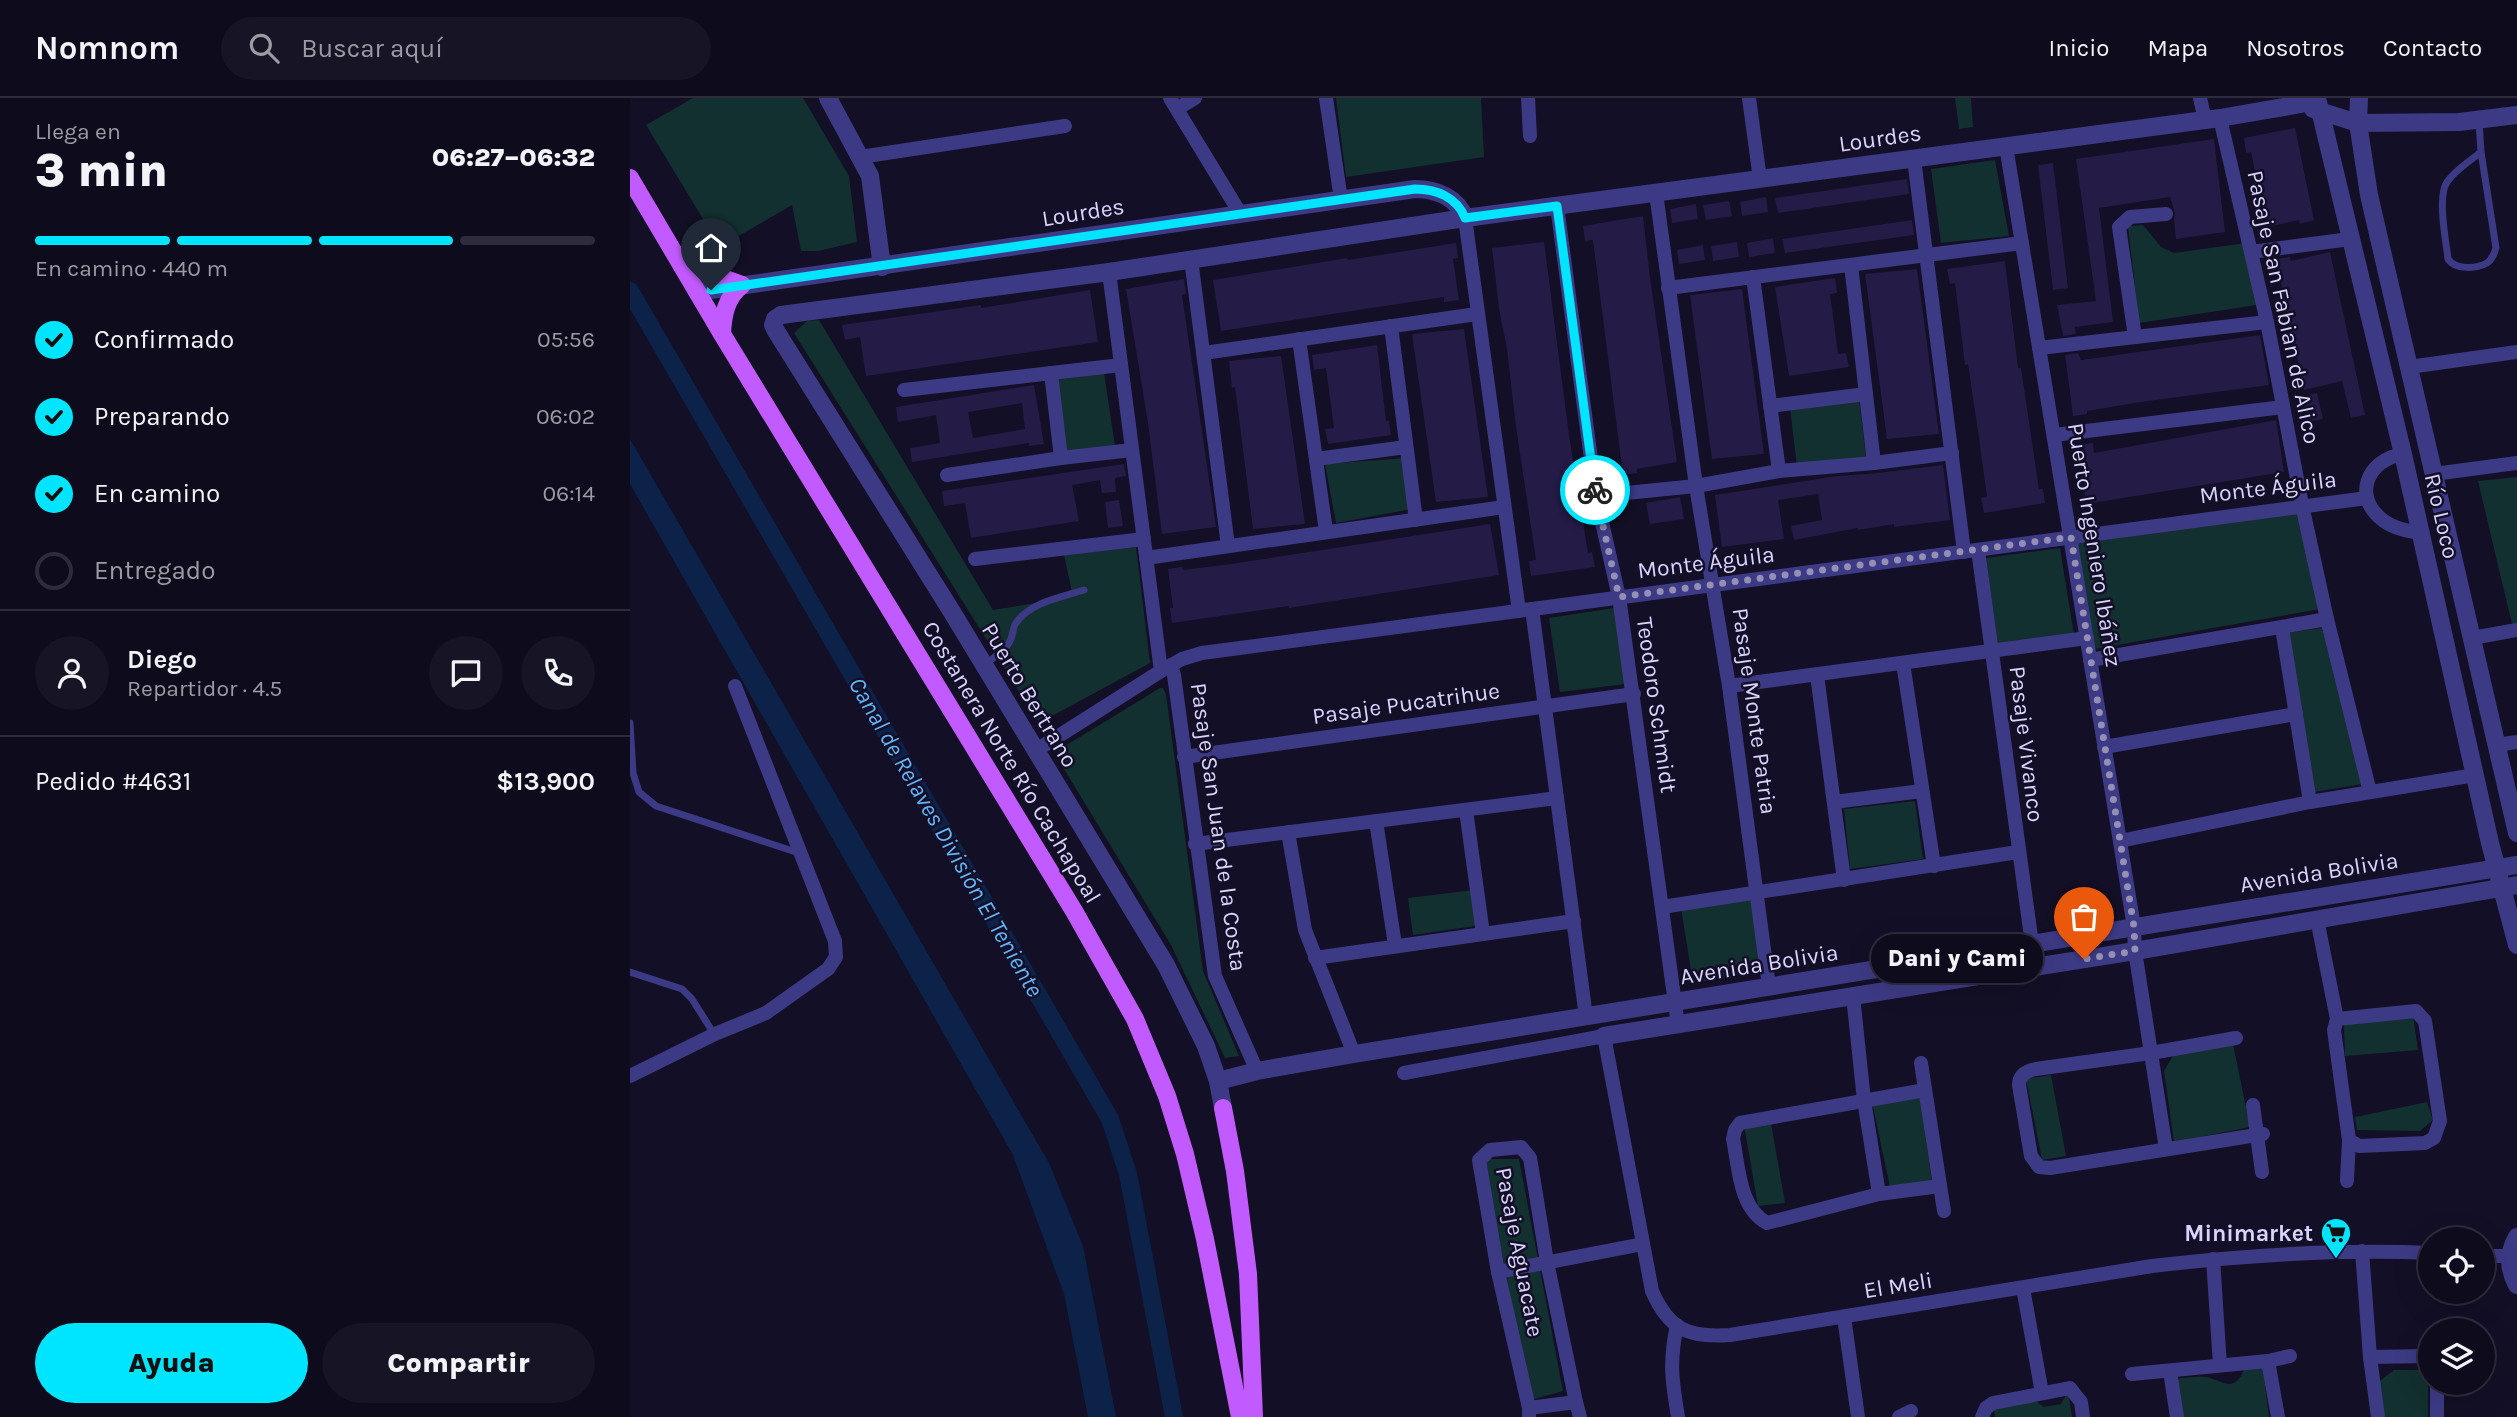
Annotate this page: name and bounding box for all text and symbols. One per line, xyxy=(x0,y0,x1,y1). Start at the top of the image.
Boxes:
search box xyxy=(221,17,711,80)
text: Nomnom xyxy=(35,29,179,67)
icon: search xyxy=(245,29,283,67)
text: Buscar aquí xyxy=(301,33,443,64)
text: Inicio xyxy=(2048,34,2109,62)
text: Mapa xyxy=(2147,34,2208,62)
text: Nosotros xyxy=(2246,34,2345,62)
text: Contacto xyxy=(2383,34,2482,62)
text: Llega en xyxy=(35,118,121,145)
street label: Lourdes xyxy=(1837,119,1923,158)
text: 06:27–06:32 xyxy=(432,142,595,173)
text: 3 min xyxy=(35,144,168,198)
street label: Pasaje San Fabian de Alico xyxy=(2241,168,2326,446)
street label: Lourdes xyxy=(1040,193,1126,232)
pin xyxy=(681,218,741,290)
icon: home xyxy=(692,229,730,267)
text: En camino · 440 m xyxy=(35,255,228,282)
icon: check xyxy=(35,321,73,359)
text: Confirmado xyxy=(94,324,234,355)
text: 05:56 xyxy=(537,326,595,353)
icon: check xyxy=(35,398,73,436)
text: Preparando xyxy=(94,401,230,432)
text: 06:02 xyxy=(536,403,595,430)
street label: Puerto Ingeniero Ibáñez xyxy=(2062,421,2127,669)
courier xyxy=(1560,455,1630,525)
street label: Monte Águila xyxy=(2198,466,2338,509)
icon: bike xyxy=(1576,471,1614,509)
street label: Río Loco xyxy=(2419,471,2464,561)
icon: check xyxy=(35,475,73,513)
text: En camino xyxy=(94,478,220,509)
text: 06:14 xyxy=(542,480,595,507)
street label: Monte Águila xyxy=(1636,541,1776,584)
text: Entregado xyxy=(94,555,215,586)
street label: Pasaje Monte Patria xyxy=(1727,606,1782,816)
street label: Costanera Norte Río Cachapoal xyxy=(917,616,1107,908)
street label: Teodoro Schmidt xyxy=(1631,616,1682,795)
street label: Puerto Bertrano xyxy=(976,618,1083,772)
button: person xyxy=(35,636,109,710)
button: chat xyxy=(429,636,503,710)
button: phone xyxy=(521,636,595,710)
text: Diego xyxy=(127,644,197,675)
street label: Pasaje Vivanco xyxy=(2004,665,2049,824)
water label: Canal de Relaves División El Teniente xyxy=(843,672,1049,1002)
text: Repartidor · 4.5 xyxy=(127,675,282,702)
street label: Pasaje Pucatrihue xyxy=(1310,677,1502,730)
street label: Pasaje San Juan de la Costa xyxy=(1185,681,1252,973)
text: Pedido #4631 xyxy=(35,766,191,797)
text: $13,900 xyxy=(496,766,595,797)
street label: Avenida Bolivia xyxy=(2238,847,2400,898)
pin xyxy=(2054,887,2114,959)
icon: bag xyxy=(2065,898,2103,936)
callout: Dani y Cami xyxy=(1870,934,2042,984)
street label: Avenida Bolivia xyxy=(1678,939,1840,990)
text: Dani y Cami xyxy=(1888,945,2026,972)
street label: Pasaje Aguacate xyxy=(1490,1165,1549,1339)
supermarket icon: Minimarket xyxy=(2319,1216,2353,1260)
place label: Minimarket xyxy=(2184,1220,2313,1247)
map controls xyxy=(2418,1227,2495,1395)
button: locate xyxy=(2418,1227,2495,1304)
street label: El Meli xyxy=(1862,1267,1934,1304)
button: layers xyxy=(2418,1318,2495,1395)
button: Ayuda xyxy=(35,1323,308,1403)
button: Compartir xyxy=(322,1323,595,1403)

